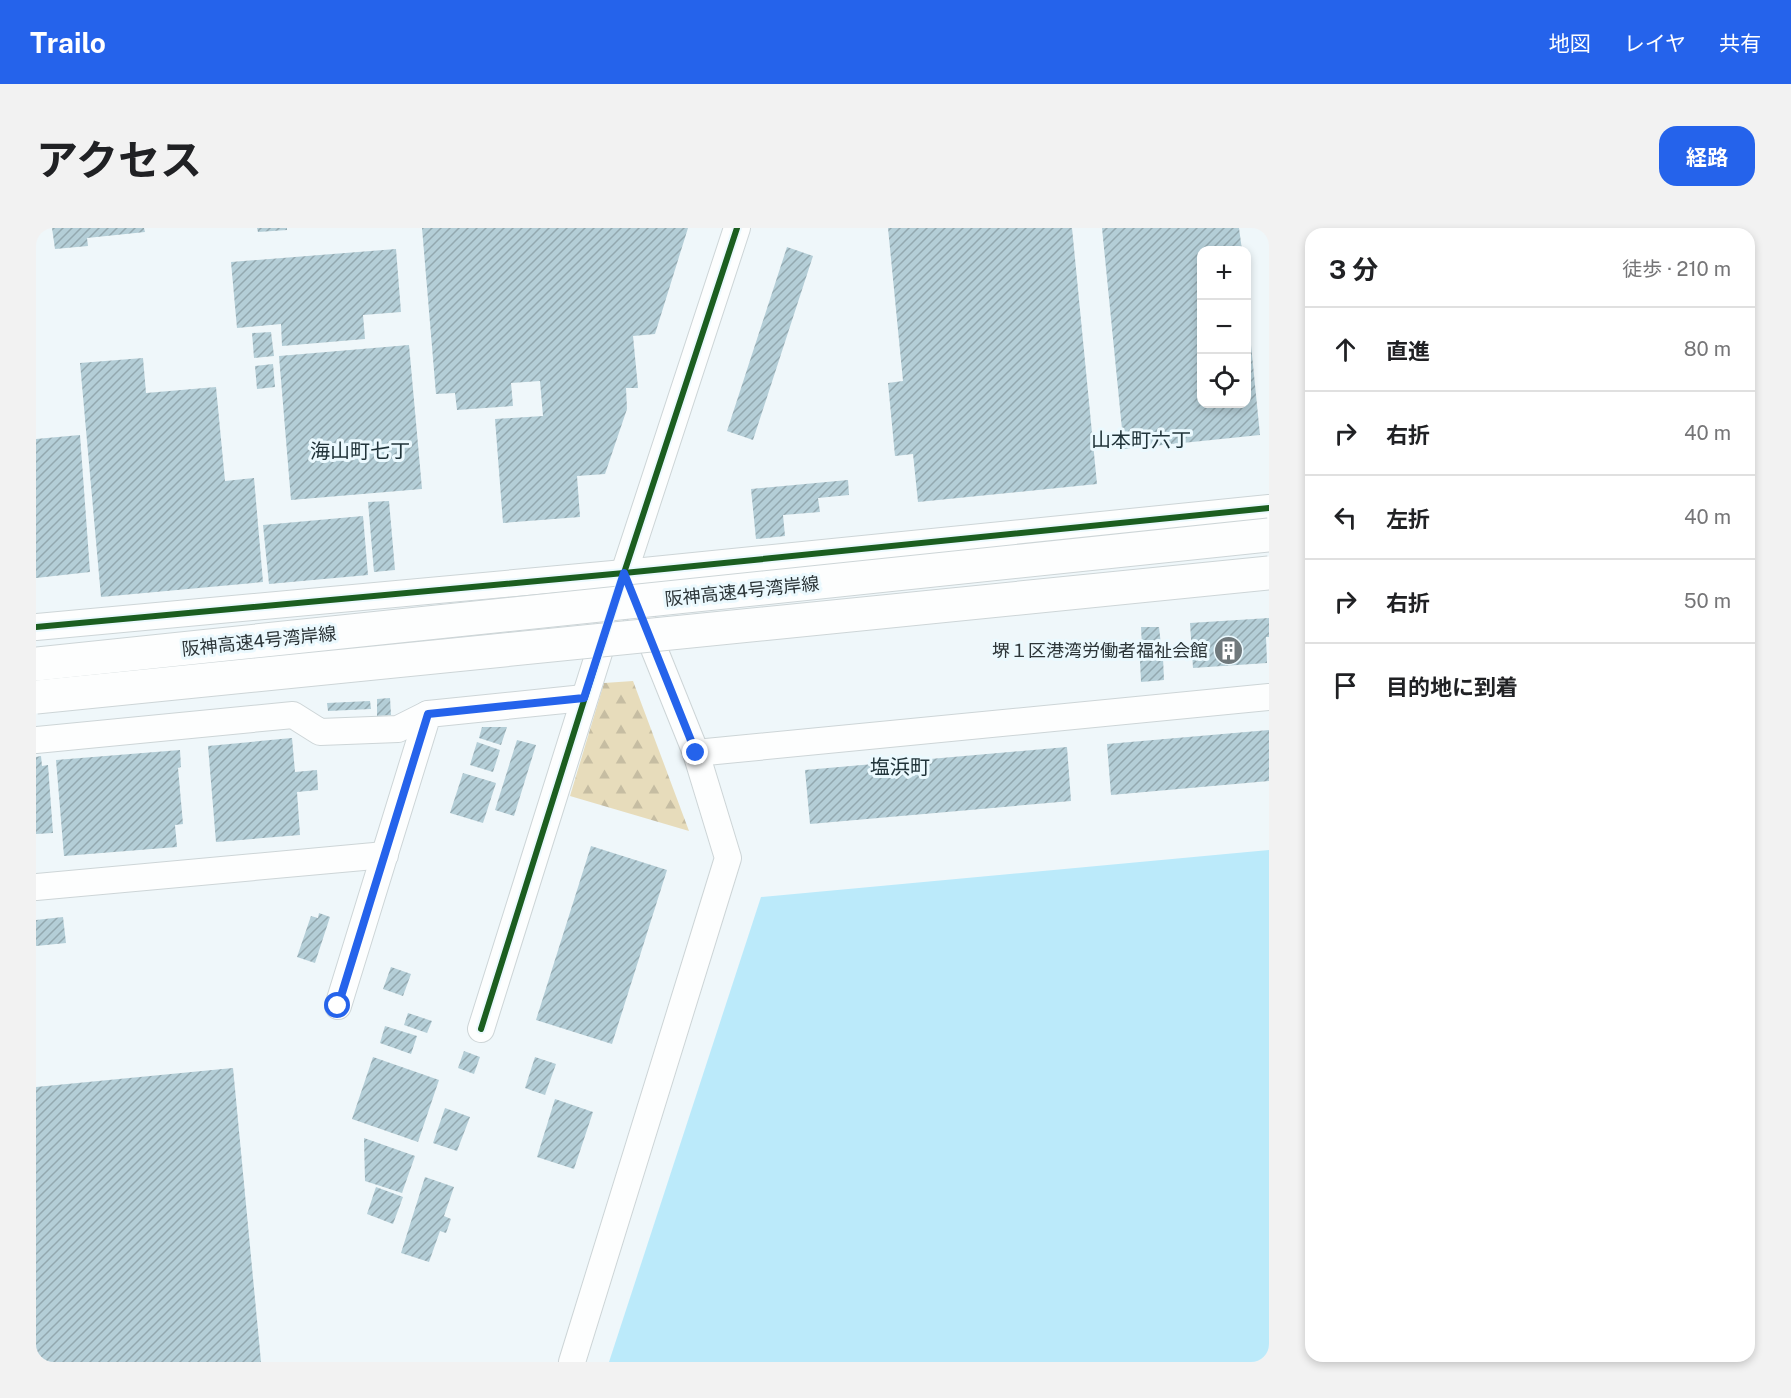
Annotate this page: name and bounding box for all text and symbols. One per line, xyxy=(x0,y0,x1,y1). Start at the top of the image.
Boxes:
text: Trailo xyxy=(30,26,106,59)
text: 地図 xyxy=(1549,31,1591,56)
text: レイヤ xyxy=(1624,31,1686,56)
text: 共有 xyxy=(1719,31,1761,56)
button: 経路 xyxy=(1659,126,1755,186)
text: アクセス xyxy=(36,135,202,184)
map controls xyxy=(1197,246,1251,408)
button: + xyxy=(1197,246,1251,300)
text: 3 分 xyxy=(1329,254,1378,285)
text: 徒歩 · 210 m xyxy=(1622,257,1731,281)
button: − xyxy=(1197,300,1251,354)
icon: ahead xyxy=(1329,333,1362,366)
text: 80 m xyxy=(1684,337,1731,361)
text: 直進 xyxy=(1386,338,1430,364)
button: locate xyxy=(1197,354,1251,408)
icon: right xyxy=(1329,417,1362,450)
text: 40 m xyxy=(1684,421,1731,445)
text: 右折 xyxy=(1386,422,1430,448)
district label: 山本町六丁 xyxy=(1091,428,1191,452)
district label: 海山町七丁 xyxy=(310,439,410,463)
icon: left xyxy=(1329,501,1362,534)
text: 40 m xyxy=(1684,505,1731,529)
text: 左折 xyxy=(1386,506,1430,532)
street label: 阪神高速4号湾岸線 xyxy=(664,572,820,610)
icon: right xyxy=(1329,585,1362,618)
text: 50 m xyxy=(1684,589,1731,613)
text: 右折 xyxy=(1386,590,1430,616)
street label: 阪神高速4号湾岸線 xyxy=(181,622,337,660)
building icon: 堺１区港湾労働者福祉会館 xyxy=(1213,634,1245,666)
place label: 堺１区港湾労働者福祉会館 xyxy=(992,640,1208,661)
icon: arrive xyxy=(1329,669,1362,702)
text: 目的地に到着 xyxy=(1386,674,1518,700)
route end xyxy=(682,739,708,765)
district label: 塩浜町 xyxy=(870,755,930,779)
route start xyxy=(324,992,350,1018)

